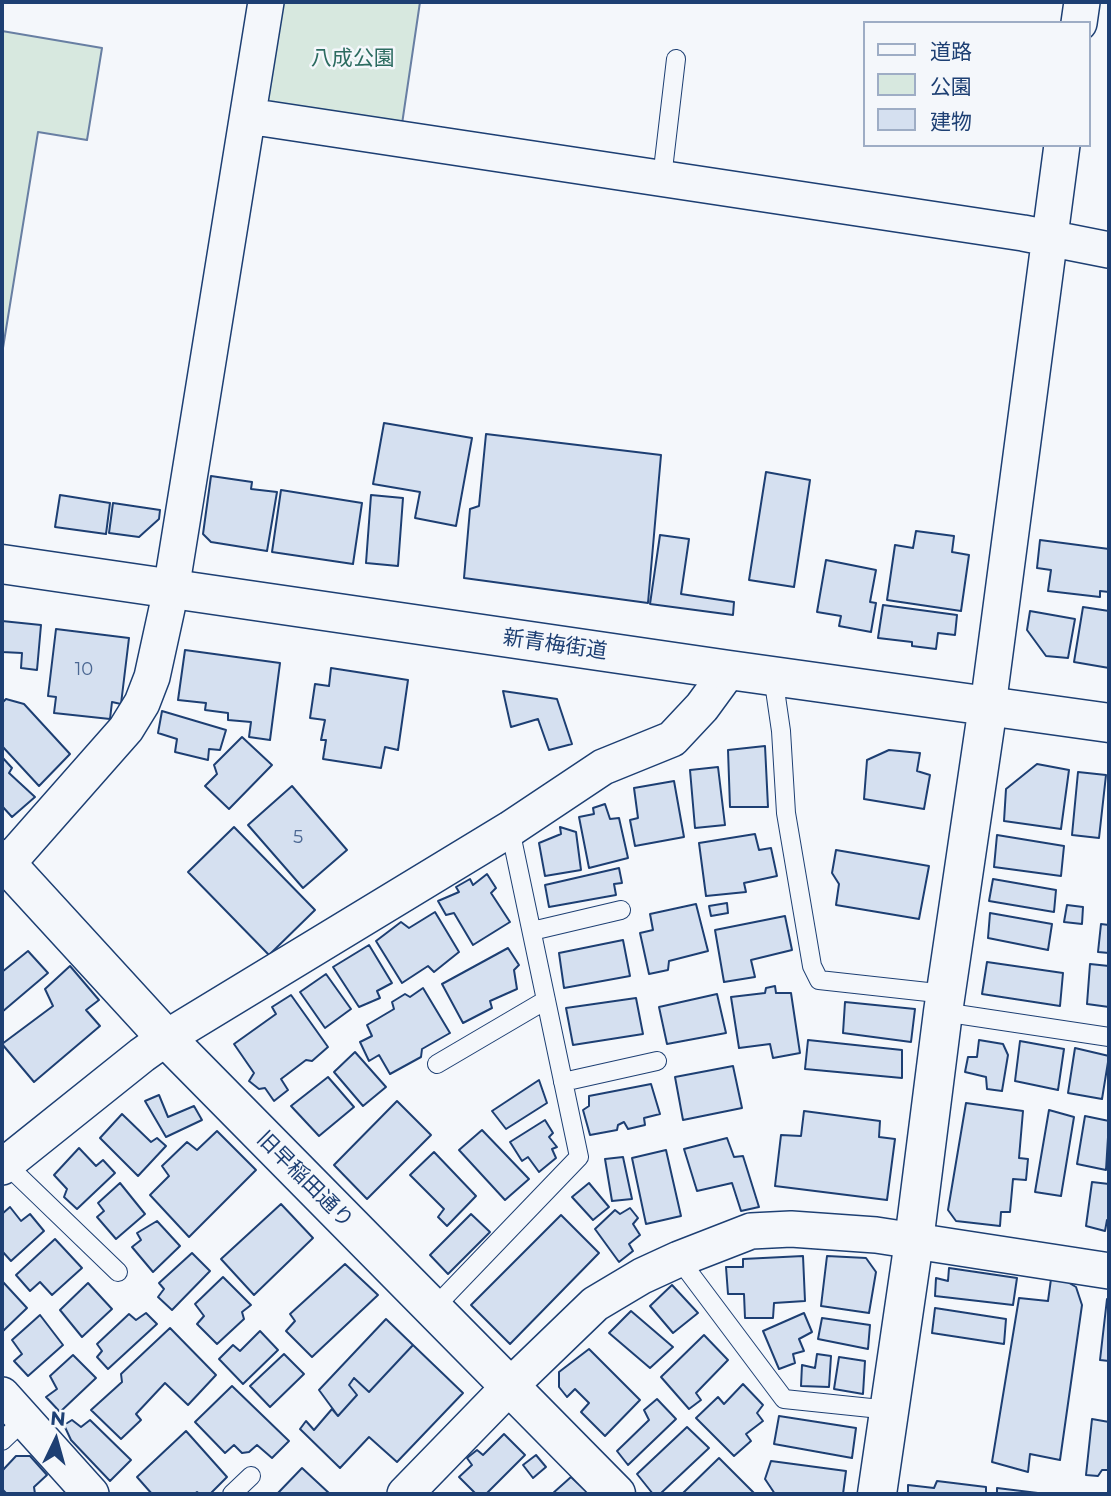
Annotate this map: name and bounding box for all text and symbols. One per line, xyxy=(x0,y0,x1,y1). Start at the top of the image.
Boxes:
legend xyxy=(862,21,1090,147)
text: 道路 xyxy=(930,39,972,64)
park label: 八成公園 xyxy=(311,46,395,72)
text: 公園 xyxy=(930,74,972,99)
text: 建物 xyxy=(930,109,972,134)
street label: 新青梅街道 xyxy=(501,625,609,665)
house number: 10 xyxy=(75,659,93,681)
house number: 5 xyxy=(293,827,303,849)
street label: 旧早稲田通り xyxy=(252,1127,358,1233)
north arrow xyxy=(21,1405,91,1475)
text: N xyxy=(49,1406,67,1431)

